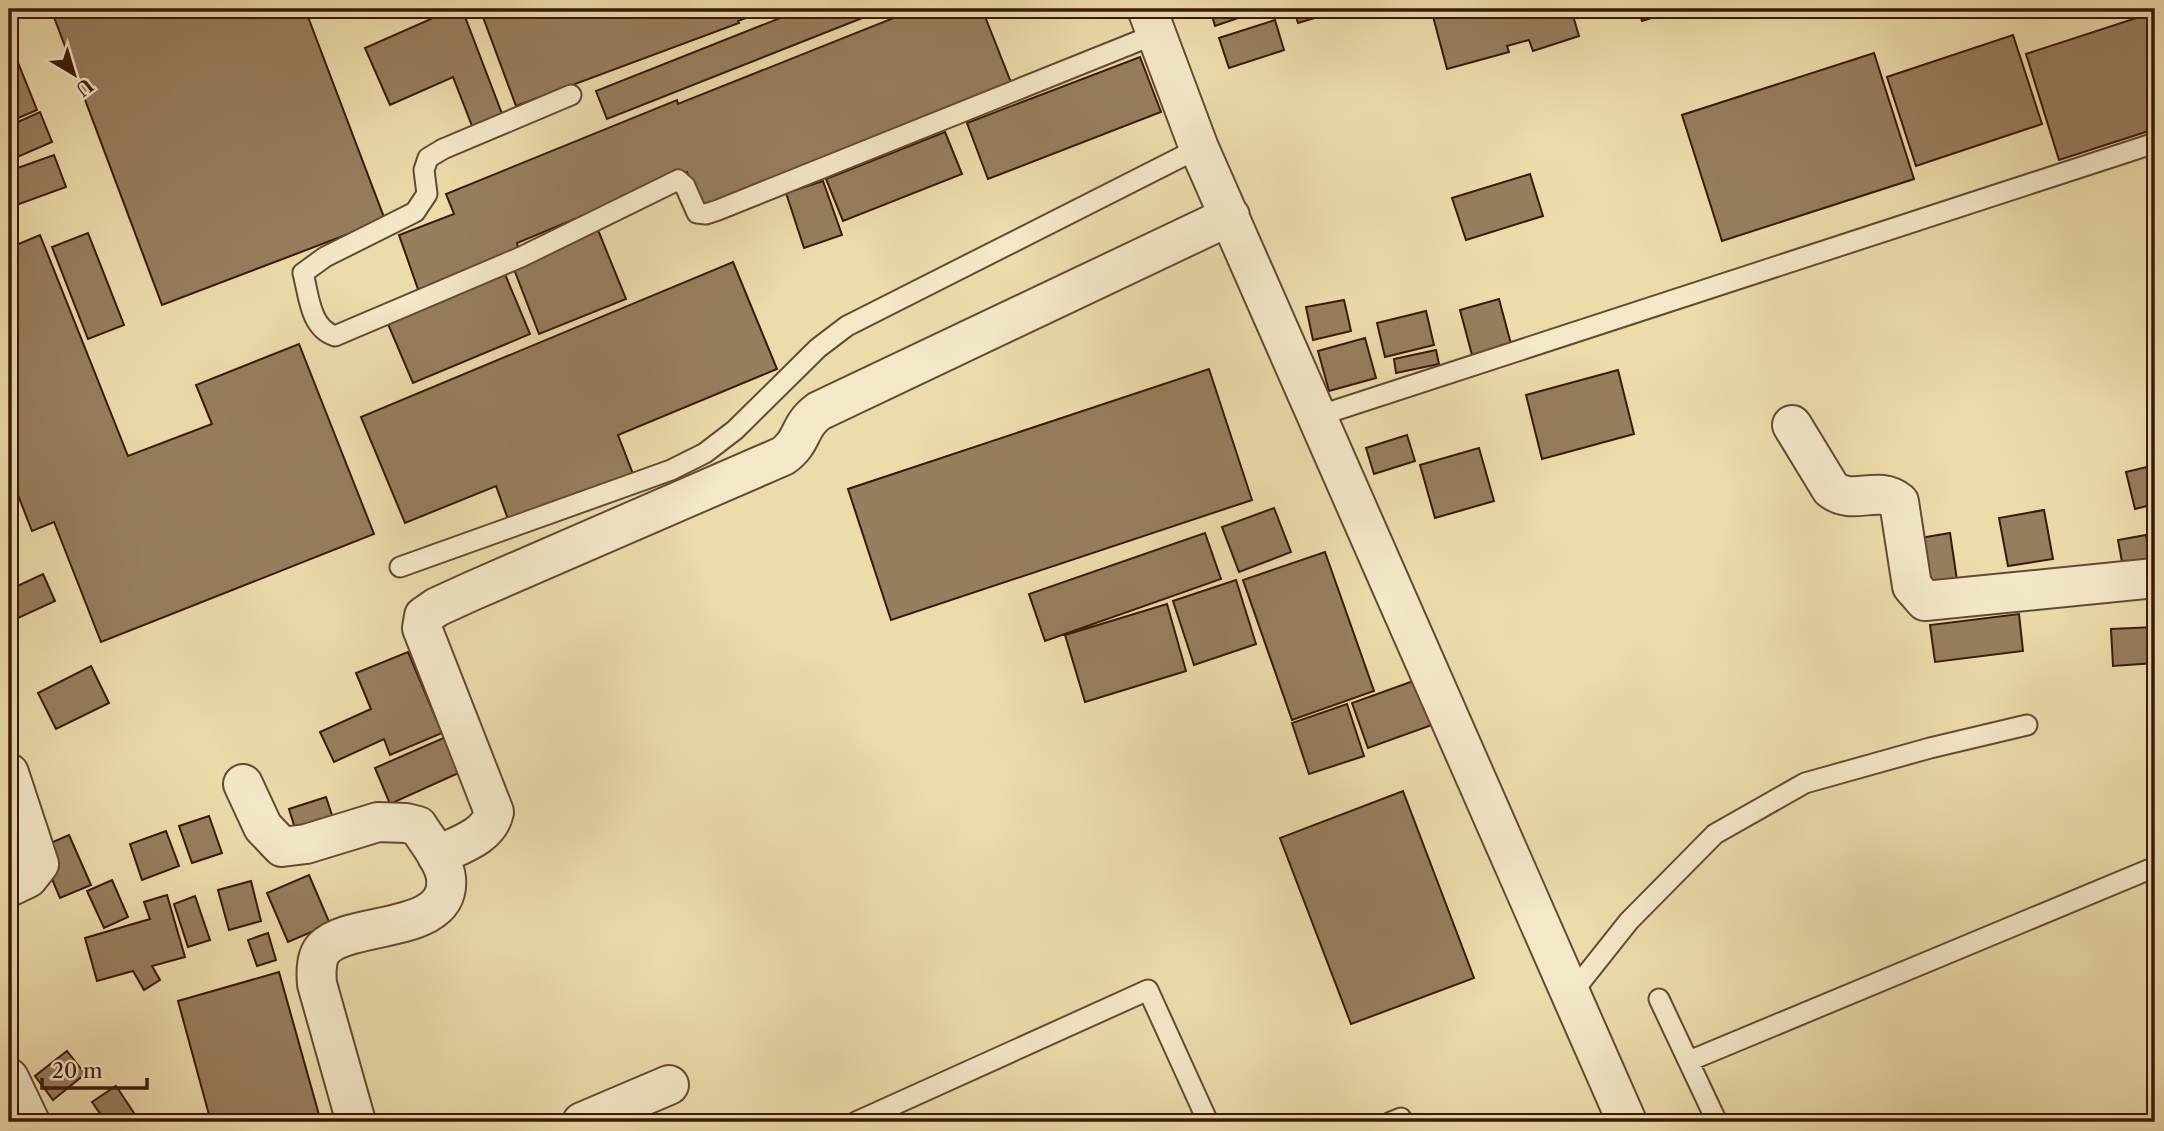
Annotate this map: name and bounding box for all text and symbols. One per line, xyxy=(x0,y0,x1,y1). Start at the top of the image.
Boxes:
north arrow xyxy=(38,38,108,108)
text: U xyxy=(71,73,97,101)
scale bar xyxy=(42,1047,147,1091)
text: 20 m xyxy=(52,1058,103,1083)

